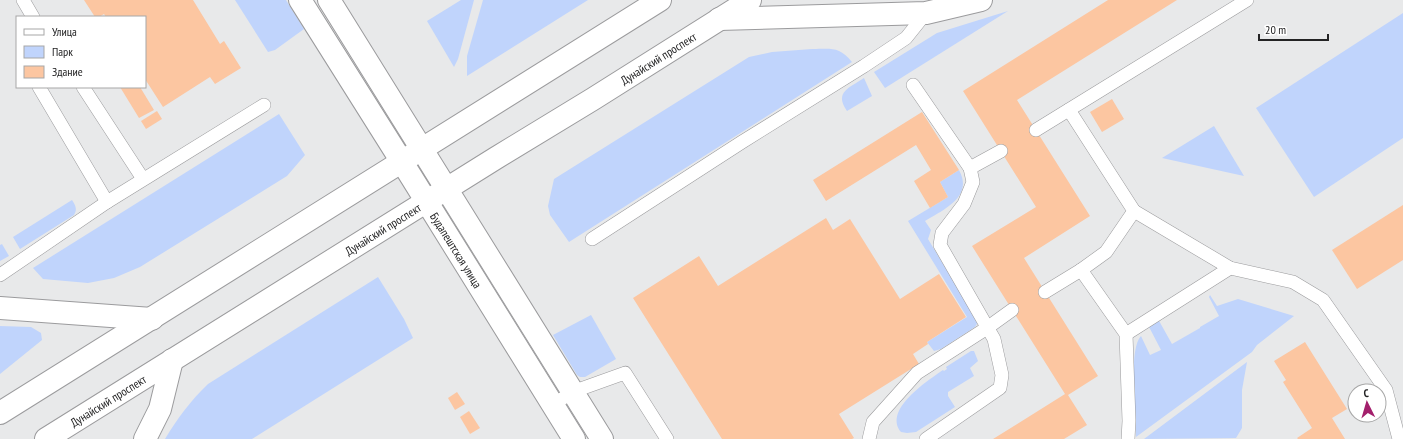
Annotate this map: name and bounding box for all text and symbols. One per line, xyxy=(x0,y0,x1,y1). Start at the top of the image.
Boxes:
legend xyxy=(16,16,146,88)
scale bar xyxy=(1259,16,1328,42)
text: 20 m xyxy=(1265,22,1286,37)
text: Улица xyxy=(52,24,77,39)
street label: Дунайский проспект xyxy=(617,28,699,87)
text: Парк xyxy=(52,44,73,59)
text: Здание xyxy=(52,64,83,79)
street label: Дунайский проспект xyxy=(342,199,424,258)
street label: Будапештская улица xyxy=(427,209,486,291)
street label: Дунайский проспект xyxy=(67,371,149,430)
north arrow xyxy=(1347,383,1387,423)
text: С xyxy=(1363,386,1369,400)

